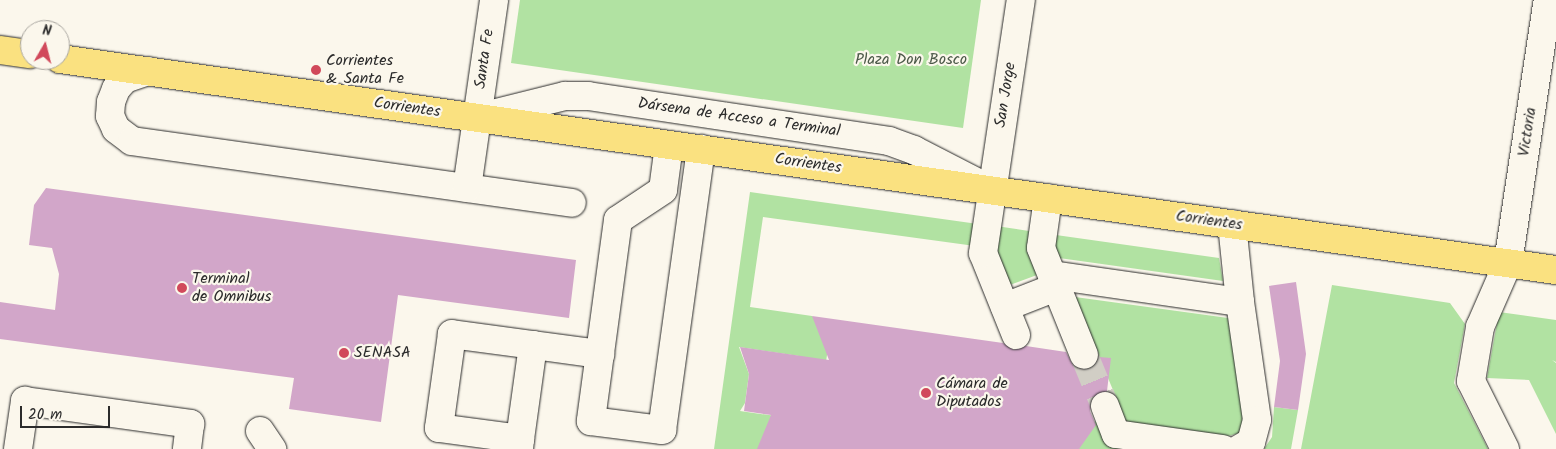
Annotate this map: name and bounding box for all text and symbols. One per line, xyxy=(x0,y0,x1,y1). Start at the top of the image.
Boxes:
north arrow xyxy=(20,20,70,70)
text: N xyxy=(41,20,53,43)
street label: Santa Fe xyxy=(471,28,499,90)
park label: Plaza Don Bosco xyxy=(855,50,967,70)
place label: Corrientes & Santa Fe xyxy=(326,51,404,89)
street label: San Jorge xyxy=(991,61,1021,129)
marker: Corrientes & Santa Fe xyxy=(310,64,322,76)
street label: Corrientes xyxy=(372,94,442,122)
street label: Dársena de Acceso a Terminal xyxy=(636,94,842,142)
street label: Victoria xyxy=(1515,106,1541,158)
street label: Corrientes xyxy=(773,150,843,178)
street label: Corrientes xyxy=(1174,207,1244,235)
place label: Terminal de Omnibus xyxy=(192,269,271,307)
marker: Terminal de Omnibus xyxy=(176,282,188,294)
place label: SENASA xyxy=(354,343,411,363)
marker: SENASA xyxy=(338,347,350,359)
place label: Cámara de Diputados xyxy=(936,374,1008,412)
marker: Cámara de Diputados xyxy=(920,387,932,399)
scale bar xyxy=(22,396,112,428)
text: 20 m xyxy=(28,403,62,427)

